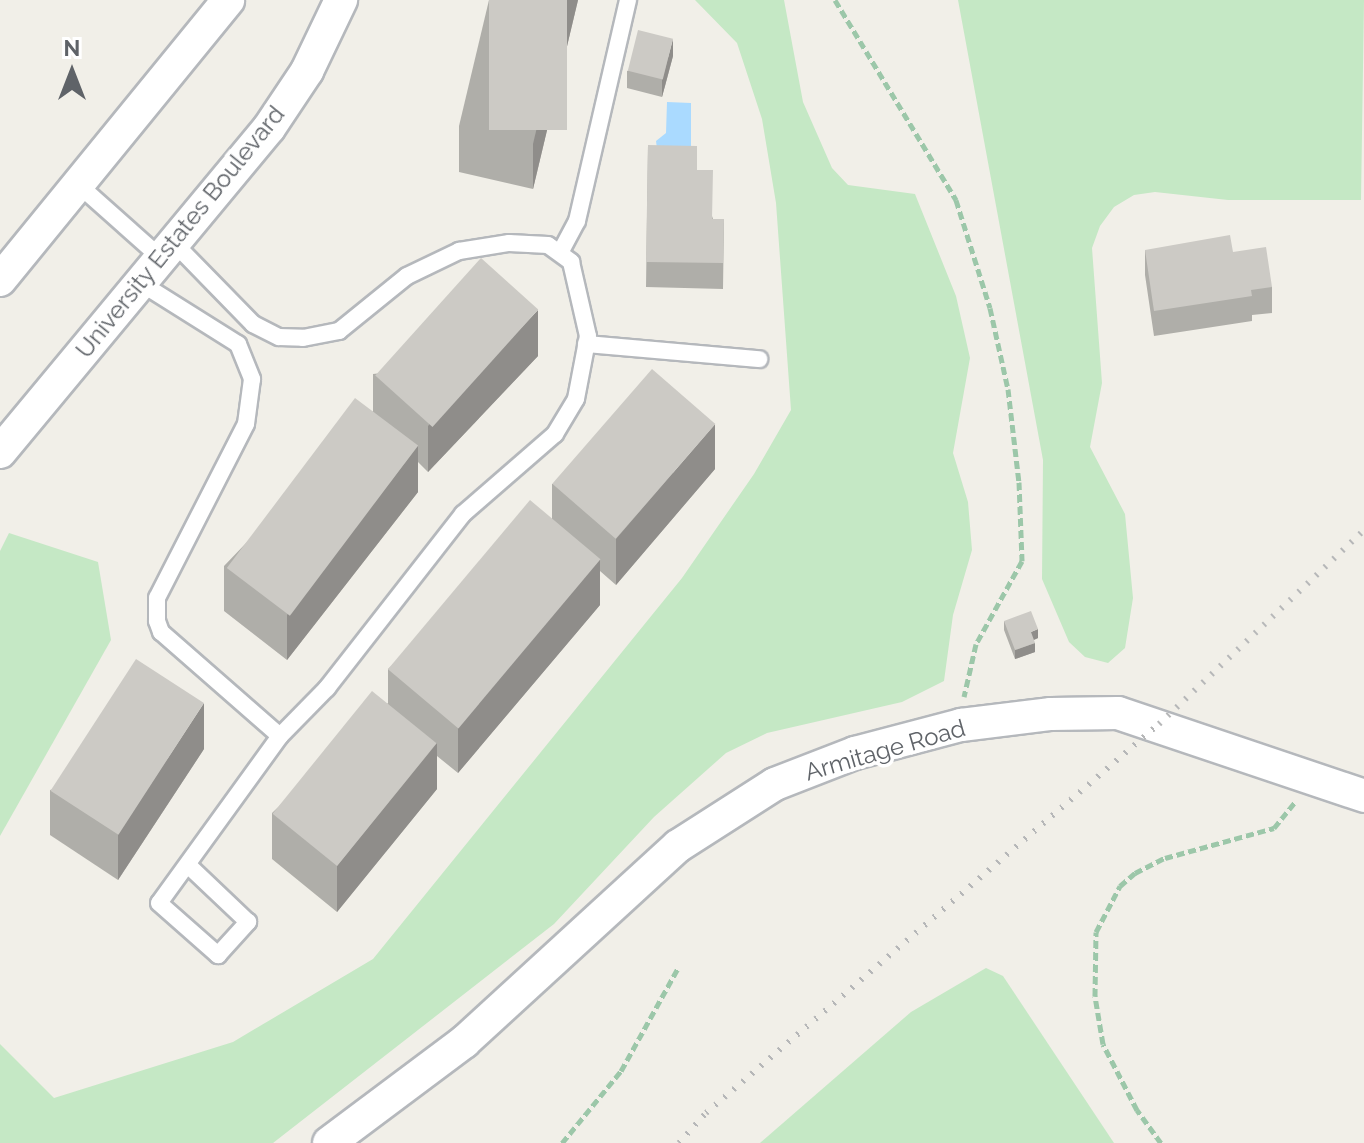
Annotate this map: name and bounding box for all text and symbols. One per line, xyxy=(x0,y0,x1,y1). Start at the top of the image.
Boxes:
north arrow xyxy=(32,32,112,112)
text: N xyxy=(64,35,80,61)
street label: University Estates Boulevard xyxy=(69,100,291,364)
street label: Armitage Road xyxy=(801,713,969,787)

